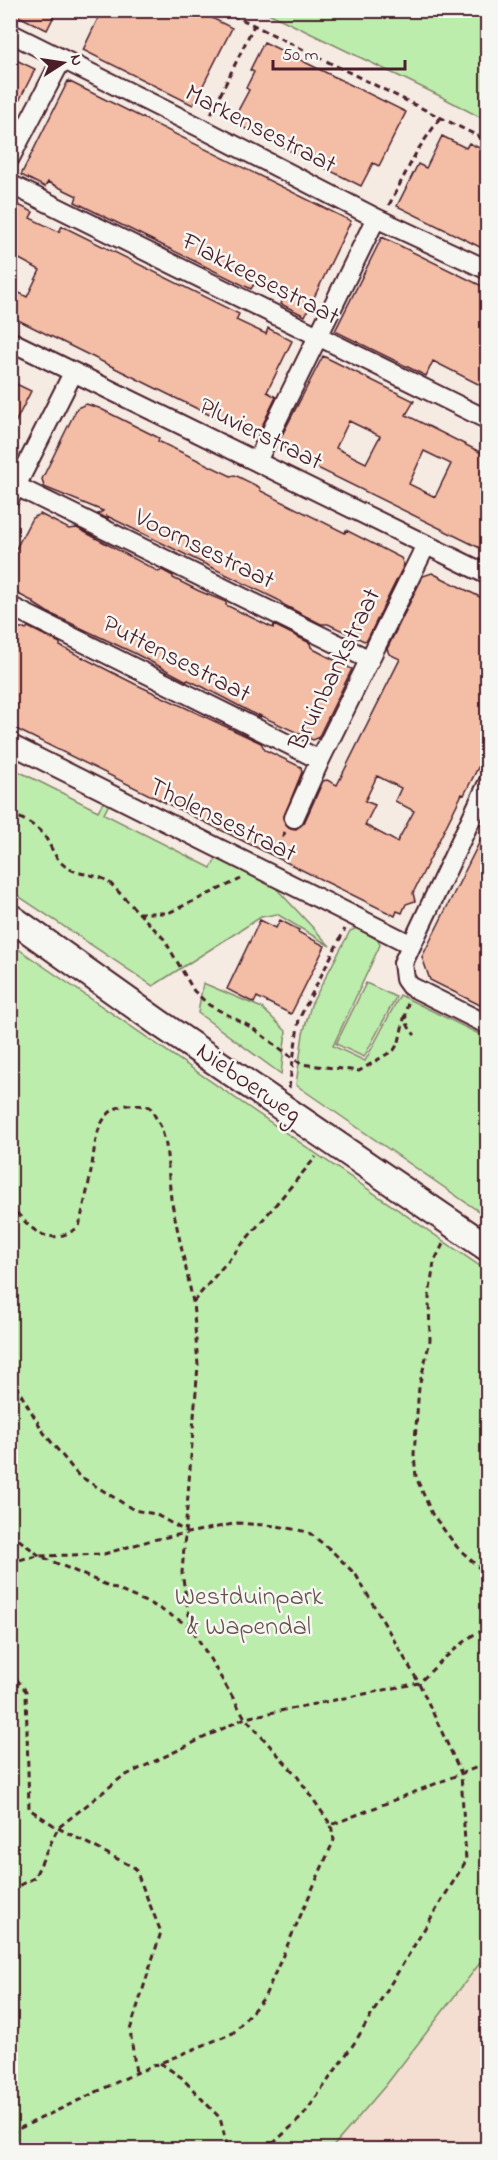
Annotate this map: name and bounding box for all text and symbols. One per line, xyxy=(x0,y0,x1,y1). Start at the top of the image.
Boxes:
north arrow xyxy=(33,33,93,93)
scale bar xyxy=(273,33,405,71)
text: 50 m xyxy=(282,43,319,69)
text: N xyxy=(63,53,89,68)
street label: Markensestraat xyxy=(178,76,343,185)
street label: Flakkeesestraat xyxy=(173,223,346,336)
street label: Pluvierstraat xyxy=(191,389,329,482)
street label: Voornsestraat xyxy=(127,499,281,600)
street label: Bruinbankstraat xyxy=(280,582,392,759)
street label: Puttensestraat xyxy=(95,606,257,714)
street label: Tholensestraat xyxy=(142,769,303,873)
street label: Nieboerweg xyxy=(187,1034,309,1134)
park label: Westduinpark & Wapendal xyxy=(175,1579,324,1647)

